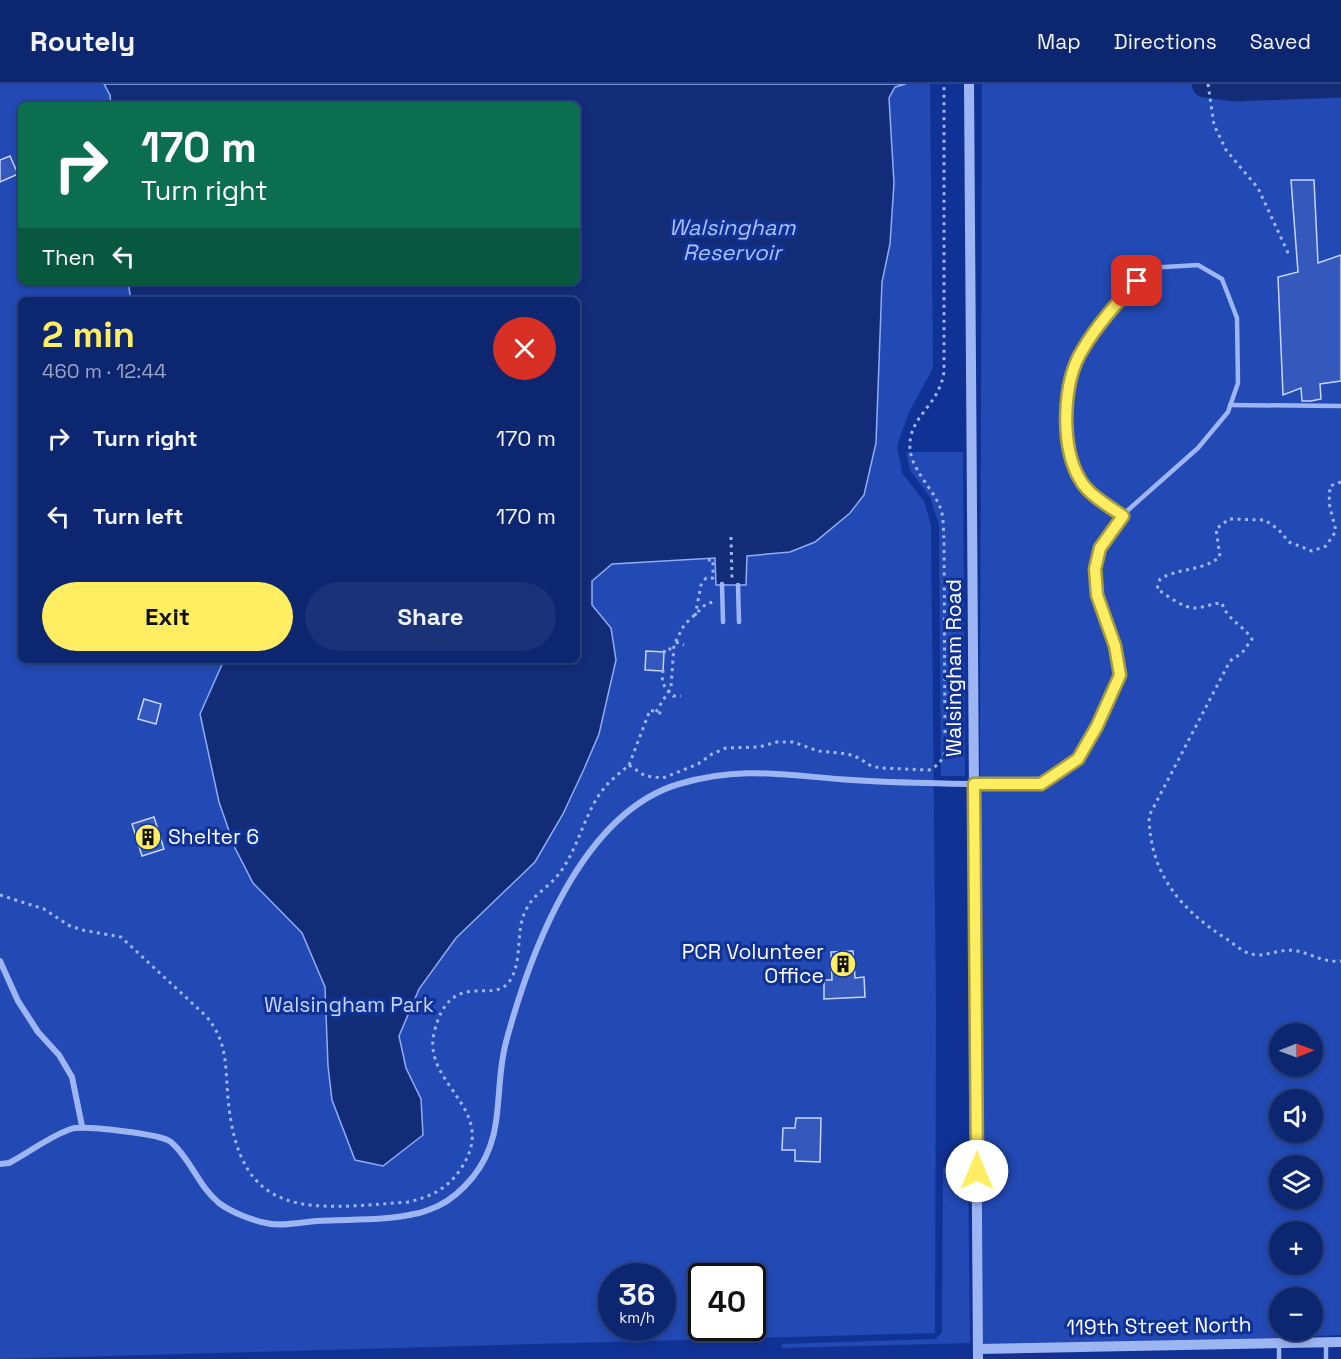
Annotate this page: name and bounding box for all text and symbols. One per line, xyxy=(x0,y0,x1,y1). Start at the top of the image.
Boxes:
text: Routely xyxy=(30,23,135,59)
text: Map xyxy=(1037,28,1081,55)
text: Directions xyxy=(1114,28,1217,55)
text: Saved xyxy=(1250,28,1311,55)
text: 170 m xyxy=(141,121,257,174)
icon: right xyxy=(42,126,120,204)
text: Turn right xyxy=(141,173,268,208)
water label: Walsingham Reservoir xyxy=(669,213,796,266)
icon: left xyxy=(107,240,140,273)
text: Then xyxy=(42,243,95,271)
pin xyxy=(1111,255,1162,306)
icon: arrive xyxy=(1120,264,1153,297)
text: 2 min xyxy=(42,312,135,358)
button: close xyxy=(493,317,556,380)
text: 460 m · 12:44 xyxy=(42,358,166,384)
icon: right xyxy=(42,422,75,455)
text: Turn right xyxy=(93,424,198,452)
text: 170 m xyxy=(496,424,556,452)
icon: left xyxy=(42,500,75,533)
text: Turn left xyxy=(93,502,183,530)
text: 170 m xyxy=(496,502,556,530)
street label: Walsingham Road xyxy=(940,579,967,757)
button: Exit xyxy=(42,582,293,651)
button: Share xyxy=(305,582,556,651)
building icon: Shelter 6 xyxy=(133,822,163,852)
place label: Shelter 6 xyxy=(168,823,259,850)
place label: PCR Volunteer Office xyxy=(682,938,824,989)
building icon: PCR Volunteer Office xyxy=(828,949,858,979)
park label: Walsingham Park xyxy=(264,991,434,1018)
north arrow xyxy=(1269,1023,1323,1077)
map controls xyxy=(1269,1023,1323,1341)
button: sound xyxy=(1269,1089,1323,1143)
position arrow xyxy=(945,1139,1009,1203)
button: layers xyxy=(1269,1155,1323,1209)
button: + xyxy=(1269,1221,1323,1275)
speed limit sign: 40 xyxy=(688,1263,766,1341)
text: 36 xyxy=(619,1275,655,1314)
button: − xyxy=(1269,1287,1323,1341)
text: km/h xyxy=(619,1308,655,1327)
street label: 119th Street North xyxy=(1066,1310,1252,1341)

